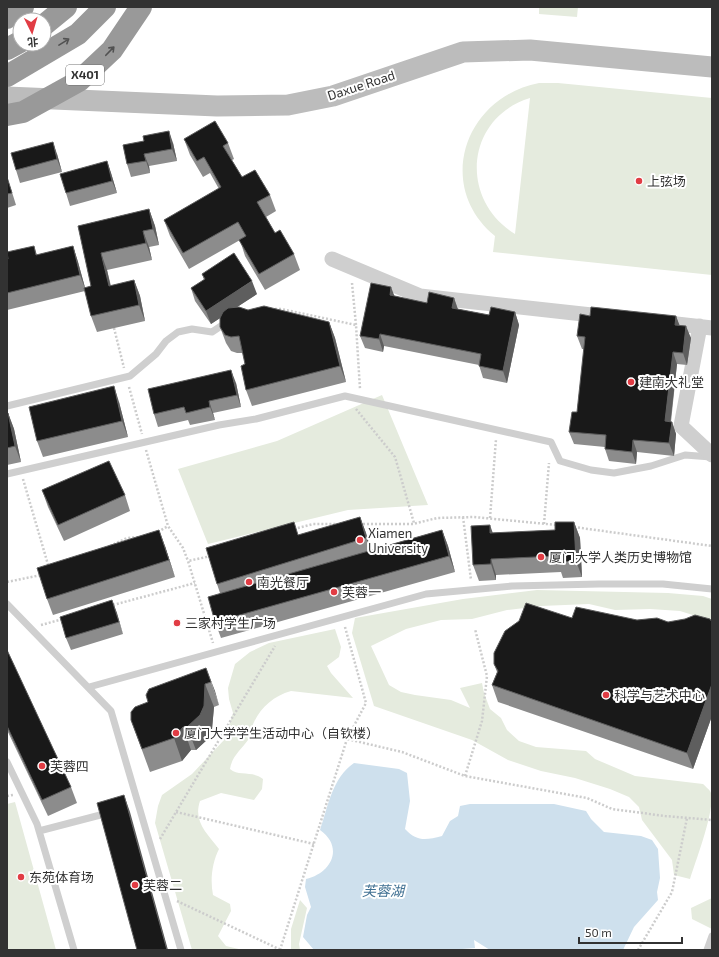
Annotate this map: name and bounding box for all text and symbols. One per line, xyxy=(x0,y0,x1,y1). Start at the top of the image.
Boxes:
north arrow xyxy=(12,12,52,52)
text: 北 xyxy=(27,36,39,49)
one-way arrow xyxy=(59,38,70,46)
one-way arrow xyxy=(105,46,115,56)
road number: X401 xyxy=(66,65,104,85)
street label: Daxue Road xyxy=(325,67,397,103)
place label: 上弦场 xyxy=(647,173,686,189)
marker: 上弦场 xyxy=(634,176,644,186)
place label: 建南大礼堂 xyxy=(639,374,704,390)
marker: 建南大礼堂 xyxy=(626,377,636,387)
place label: Xiamen University xyxy=(368,525,428,556)
marker: Xiamen University xyxy=(355,535,365,545)
place label: 厦门大学人类历史博物馆 xyxy=(549,549,692,565)
marker: 厦门大学人类历史博物馆 xyxy=(536,552,546,562)
place label: 南光餐厅 xyxy=(257,574,309,590)
marker: 南光餐厅 xyxy=(244,577,254,587)
place label: 芙蓉一 xyxy=(342,584,381,600)
marker: 芙蓉一 xyxy=(329,587,339,597)
place label: 三家村学生广场 xyxy=(185,615,276,631)
marker: 三家村学生广场 xyxy=(172,618,182,628)
place label: 科学与艺术中心 xyxy=(614,687,705,703)
marker: 科学与艺术中心 xyxy=(601,690,611,700)
place label: 厦门大学学生活动中心（自钦楼） xyxy=(184,725,379,741)
marker: 厦门大学学生活动中心（自钦楼） xyxy=(171,728,181,738)
place label: 芙蓉四 xyxy=(50,758,89,774)
marker: 芙蓉四 xyxy=(37,761,47,771)
place label: 东苑体育场 xyxy=(29,869,94,885)
marker: 东苑体育场 xyxy=(16,872,26,882)
place label: 芙蓉二 xyxy=(143,877,182,893)
marker: 芙蓉二 xyxy=(130,880,140,890)
water label: 芙蓉湖 xyxy=(362,882,406,899)
scale bar xyxy=(579,919,682,945)
text: 50 m xyxy=(585,925,612,939)

